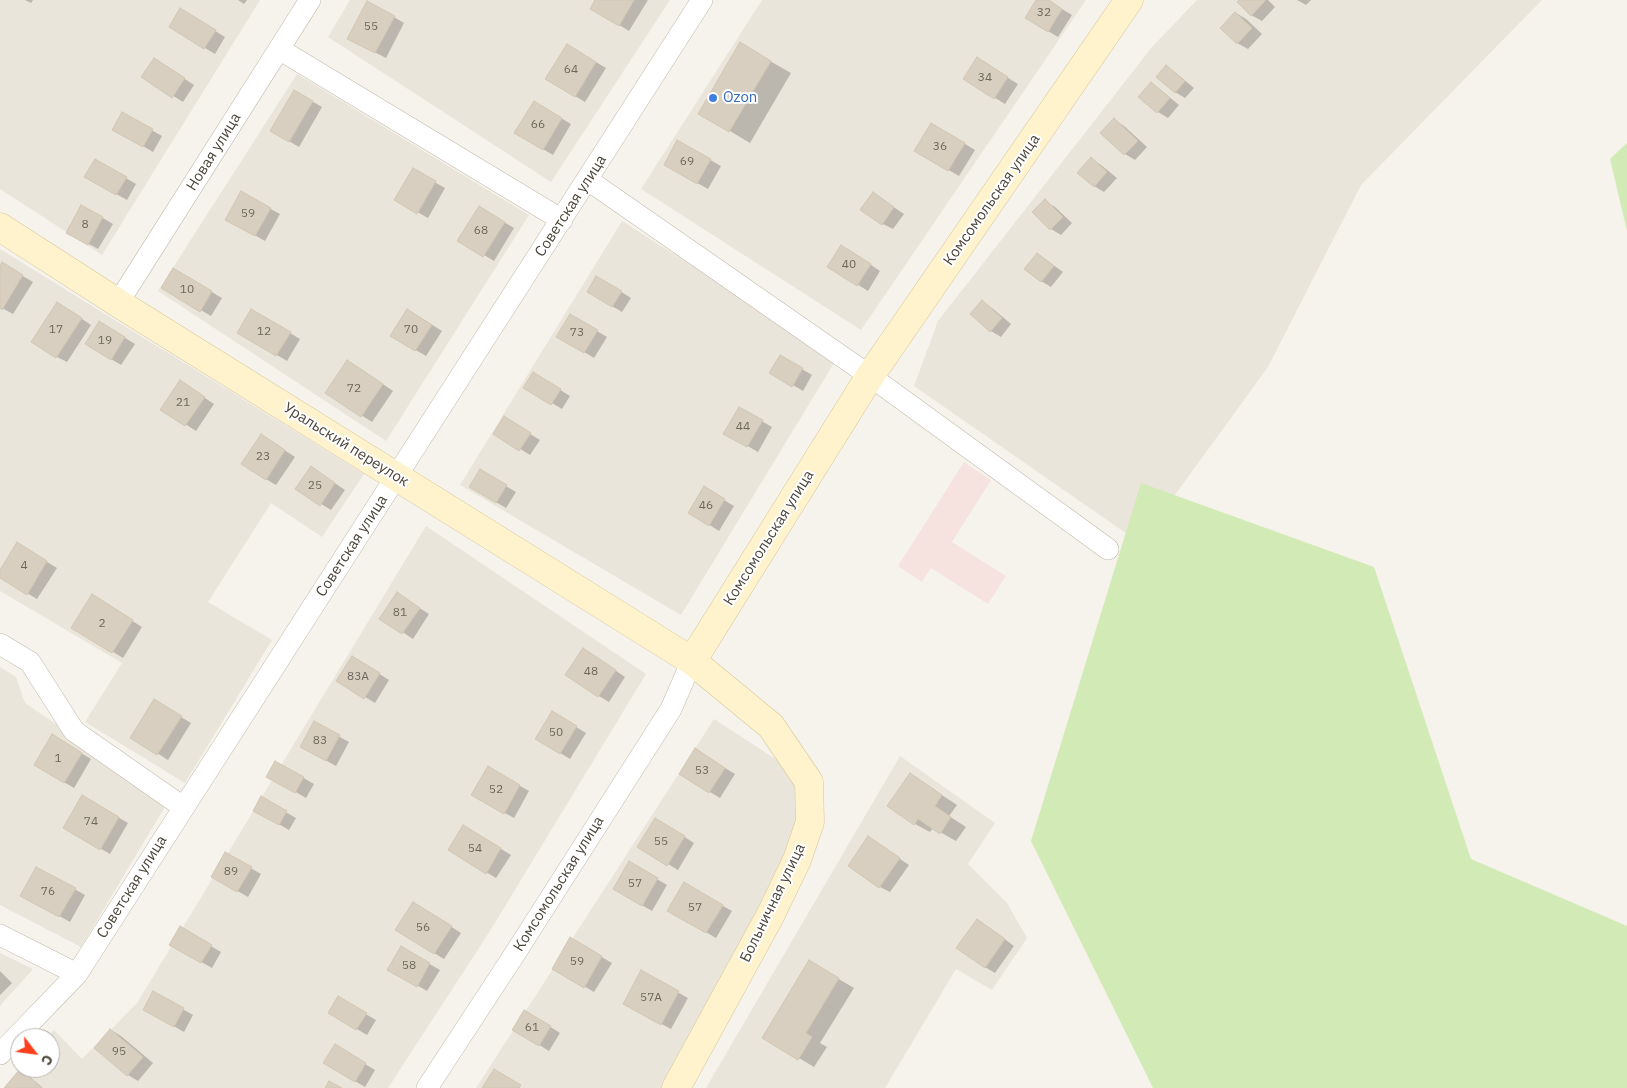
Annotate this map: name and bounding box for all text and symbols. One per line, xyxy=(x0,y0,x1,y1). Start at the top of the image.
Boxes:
house number: 32 xyxy=(1037,6,1051,20)
house number: 55 xyxy=(364,20,378,34)
house number: 64 xyxy=(564,63,578,77)
house number: 34 xyxy=(978,71,992,85)
place label: Ozon xyxy=(723,89,757,107)
marker: Ozon xyxy=(707,92,719,104)
street label: Новая улица xyxy=(183,110,245,194)
house number: 66 xyxy=(531,118,545,132)
street label: Комсомольская улица xyxy=(940,131,1044,269)
house number: 36 xyxy=(933,140,947,154)
street label: Советская улица xyxy=(531,152,611,260)
house number: 69 xyxy=(680,155,694,169)
house number: 59 xyxy=(241,207,255,221)
house number: 8 xyxy=(81,218,89,232)
house number: 68 xyxy=(474,224,488,238)
house number: 40 xyxy=(842,258,856,272)
house number: 10 xyxy=(180,283,194,297)
house number: 17 xyxy=(49,323,63,337)
house number: 70 xyxy=(404,323,418,337)
house number: 12 xyxy=(257,325,271,339)
house number: 73 xyxy=(570,326,584,340)
house number: 19 xyxy=(98,334,112,348)
house number: 72 xyxy=(347,382,361,396)
house number: 21 xyxy=(176,396,190,410)
street label: Уральский переулок xyxy=(280,399,412,491)
house number: 44 xyxy=(736,420,750,434)
house number: 23 xyxy=(256,450,270,464)
street label: Комсомольская улица xyxy=(720,467,818,609)
house number: 25 xyxy=(308,479,322,493)
street label: Советская улица xyxy=(312,492,392,600)
house number: 46 xyxy=(699,499,713,513)
house number: 4 xyxy=(20,559,28,573)
house number: 81 xyxy=(393,606,407,620)
house number: 2 xyxy=(98,617,106,631)
house number: 48 xyxy=(584,665,598,679)
house number: 83А xyxy=(347,670,369,684)
house number: 50 xyxy=(549,726,563,740)
house number: 83 xyxy=(313,734,327,748)
house number: 1 xyxy=(54,752,62,766)
house number: 53 xyxy=(695,764,709,778)
house number: 52 xyxy=(489,783,503,797)
street label: Комсомольская улица xyxy=(510,813,608,955)
house number: 74 xyxy=(84,815,98,829)
street label: Советская улица xyxy=(93,832,171,942)
house number: 55 xyxy=(654,835,668,849)
street label: Больничная улица xyxy=(736,841,810,965)
house number: 54 xyxy=(468,842,482,856)
house number: 89 xyxy=(224,865,238,879)
house number: 57 xyxy=(628,877,642,891)
house number: 76 xyxy=(41,885,55,899)
house number: 57 xyxy=(688,901,702,915)
house number: 56 xyxy=(416,921,430,935)
house number: 59 xyxy=(570,955,584,969)
house number: 58 xyxy=(402,959,416,973)
house number: 57А xyxy=(640,991,662,1005)
house number: 61 xyxy=(525,1021,539,1035)
north arrow xyxy=(10,1028,60,1078)
house number: 95 xyxy=(112,1045,126,1059)
text: С xyxy=(37,1052,57,1068)

